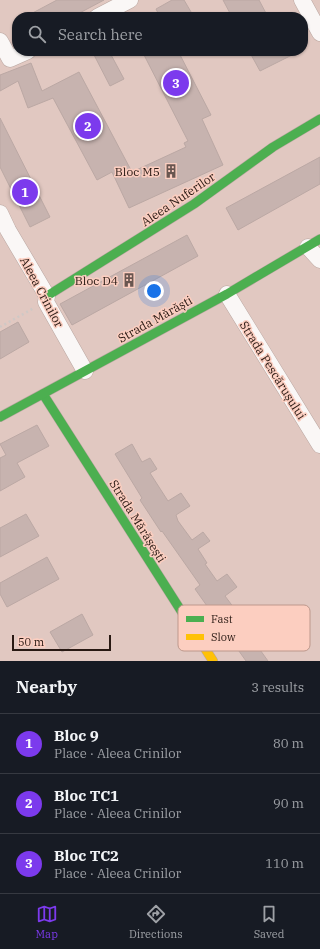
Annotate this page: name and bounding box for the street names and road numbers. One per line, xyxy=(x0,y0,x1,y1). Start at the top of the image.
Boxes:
street label: Aleea Nuferilor xyxy=(138,168,218,229)
street label: Aleea Crinilor xyxy=(17,254,67,330)
street label: Strada Mărăști xyxy=(115,292,195,346)
street label: Strada Pescărușului xyxy=(237,318,309,422)
street label: Strada Mărășești xyxy=(107,477,170,565)

